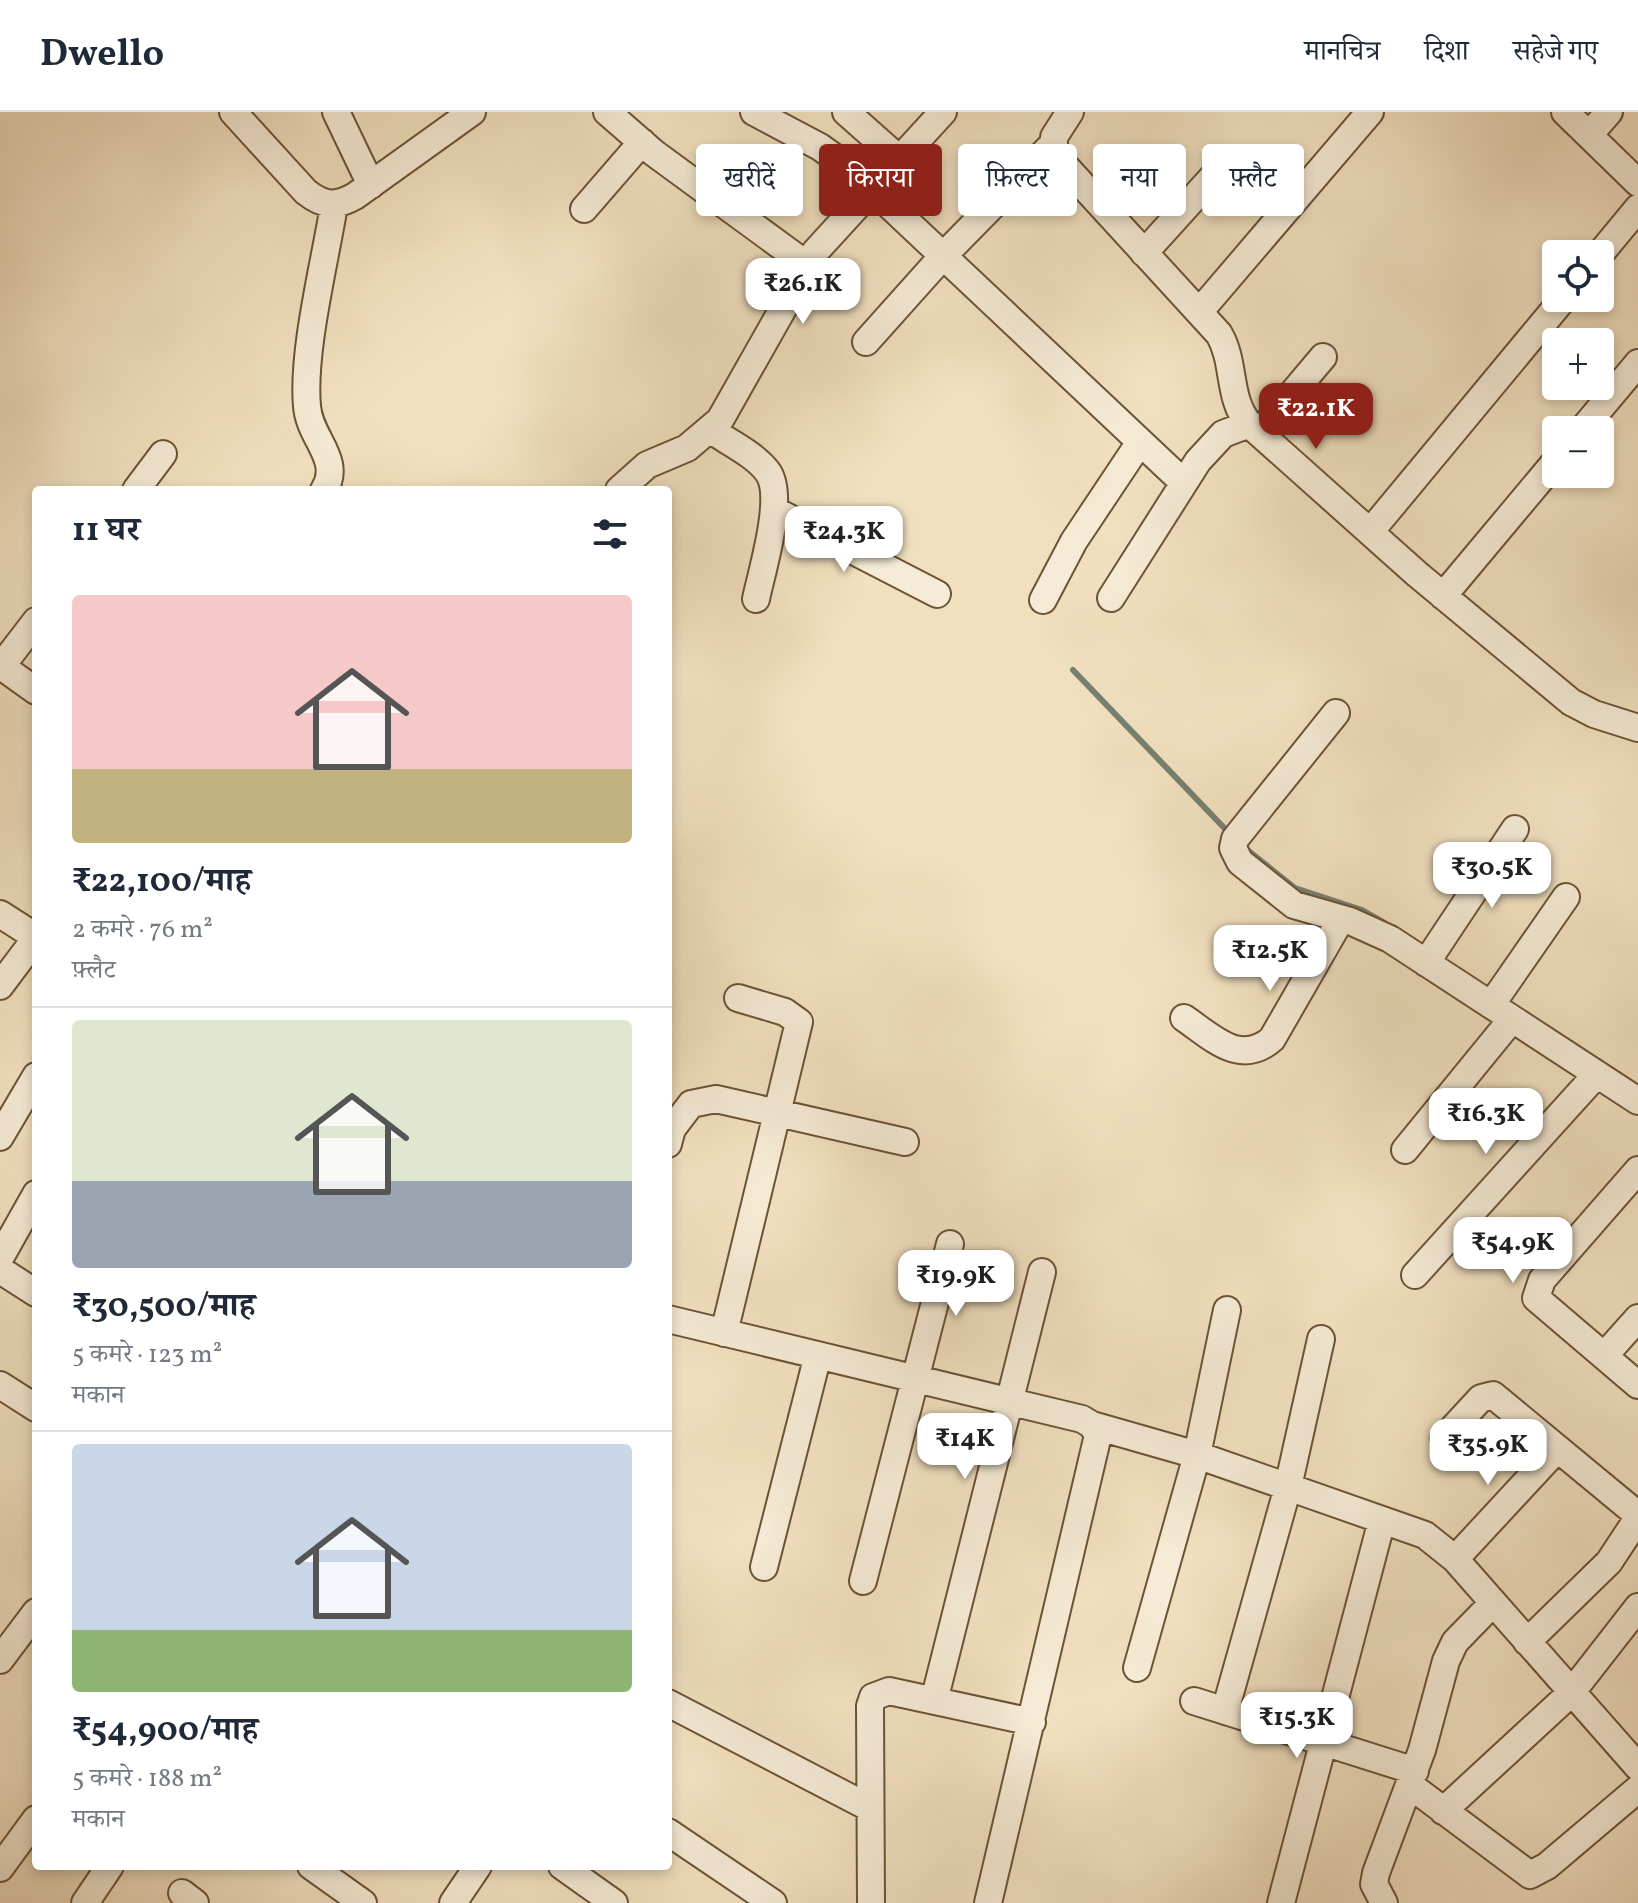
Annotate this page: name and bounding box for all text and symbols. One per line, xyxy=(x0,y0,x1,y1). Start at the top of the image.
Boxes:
text: Dwello xyxy=(40,29,164,82)
text: मानचित्र xyxy=(1304,33,1380,72)
text: दिशा xyxy=(1424,33,1469,72)
text: सहेजे गए xyxy=(1513,33,1598,72)
chip: खरीदें xyxy=(696,144,803,216)
chip: किराया xyxy=(819,144,942,216)
chip: फ़िल्टर xyxy=(958,144,1077,216)
chip: नया xyxy=(1093,144,1186,216)
chip: फ़्लैट xyxy=(1202,144,1304,216)
map controls xyxy=(1542,240,1614,488)
button: locate xyxy=(1542,240,1614,312)
pin: ₹26.1K xyxy=(738,258,868,326)
text: ₹26.1K xyxy=(764,266,842,302)
button: + xyxy=(1542,328,1614,400)
pin: ₹22.1K xyxy=(1251,383,1381,451)
text: ₹22.1K xyxy=(1277,391,1355,427)
button: − xyxy=(1542,416,1614,488)
pin: ₹24.3K xyxy=(779,506,909,574)
text: 11 घर xyxy=(72,508,140,555)
icon: filters xyxy=(588,512,632,556)
text: ₹24.3K xyxy=(803,514,885,550)
icon: home xyxy=(280,647,424,791)
pin: ₹30.5K xyxy=(1427,842,1557,910)
text: ₹30.5K xyxy=(1451,850,1533,886)
text: ₹22,100/माह xyxy=(72,859,251,906)
text: 2 कमरे · 76 m² xyxy=(72,912,213,948)
pin: ₹12.5K xyxy=(1205,925,1335,993)
text: ₹12.5K xyxy=(1232,933,1308,969)
text: फ़्लैट xyxy=(72,953,115,989)
icon: home xyxy=(280,1072,424,1216)
pin: ₹16.3K xyxy=(1421,1088,1551,1156)
text: ₹16.3K xyxy=(1447,1096,1525,1132)
pin: ₹54.9K xyxy=(1448,1217,1578,1285)
text: ₹54.9K xyxy=(1471,1225,1555,1261)
pin: ₹19.9K xyxy=(891,1250,1021,1318)
text: ₹19.9K xyxy=(916,1258,996,1294)
text: ₹30,500/माह xyxy=(72,1284,255,1331)
text: 5 कमरे · 123 m² xyxy=(72,1337,222,1373)
text: मकान xyxy=(72,1378,125,1414)
pin: ₹14K xyxy=(918,1413,1012,1481)
pin: ₹35.9K xyxy=(1423,1419,1553,1487)
text: ₹14K xyxy=(935,1421,995,1457)
text: ₹35.9K xyxy=(1448,1427,1528,1463)
icon: home xyxy=(280,1496,424,1640)
pin: ₹15.3K xyxy=(1232,1692,1362,1760)
text: ₹15.3K xyxy=(1259,1700,1335,1736)
text: ₹54,900/माह xyxy=(72,1708,258,1755)
text: 5 कमरे · 188 m² xyxy=(72,1761,222,1797)
text: मकान xyxy=(72,1802,125,1838)

